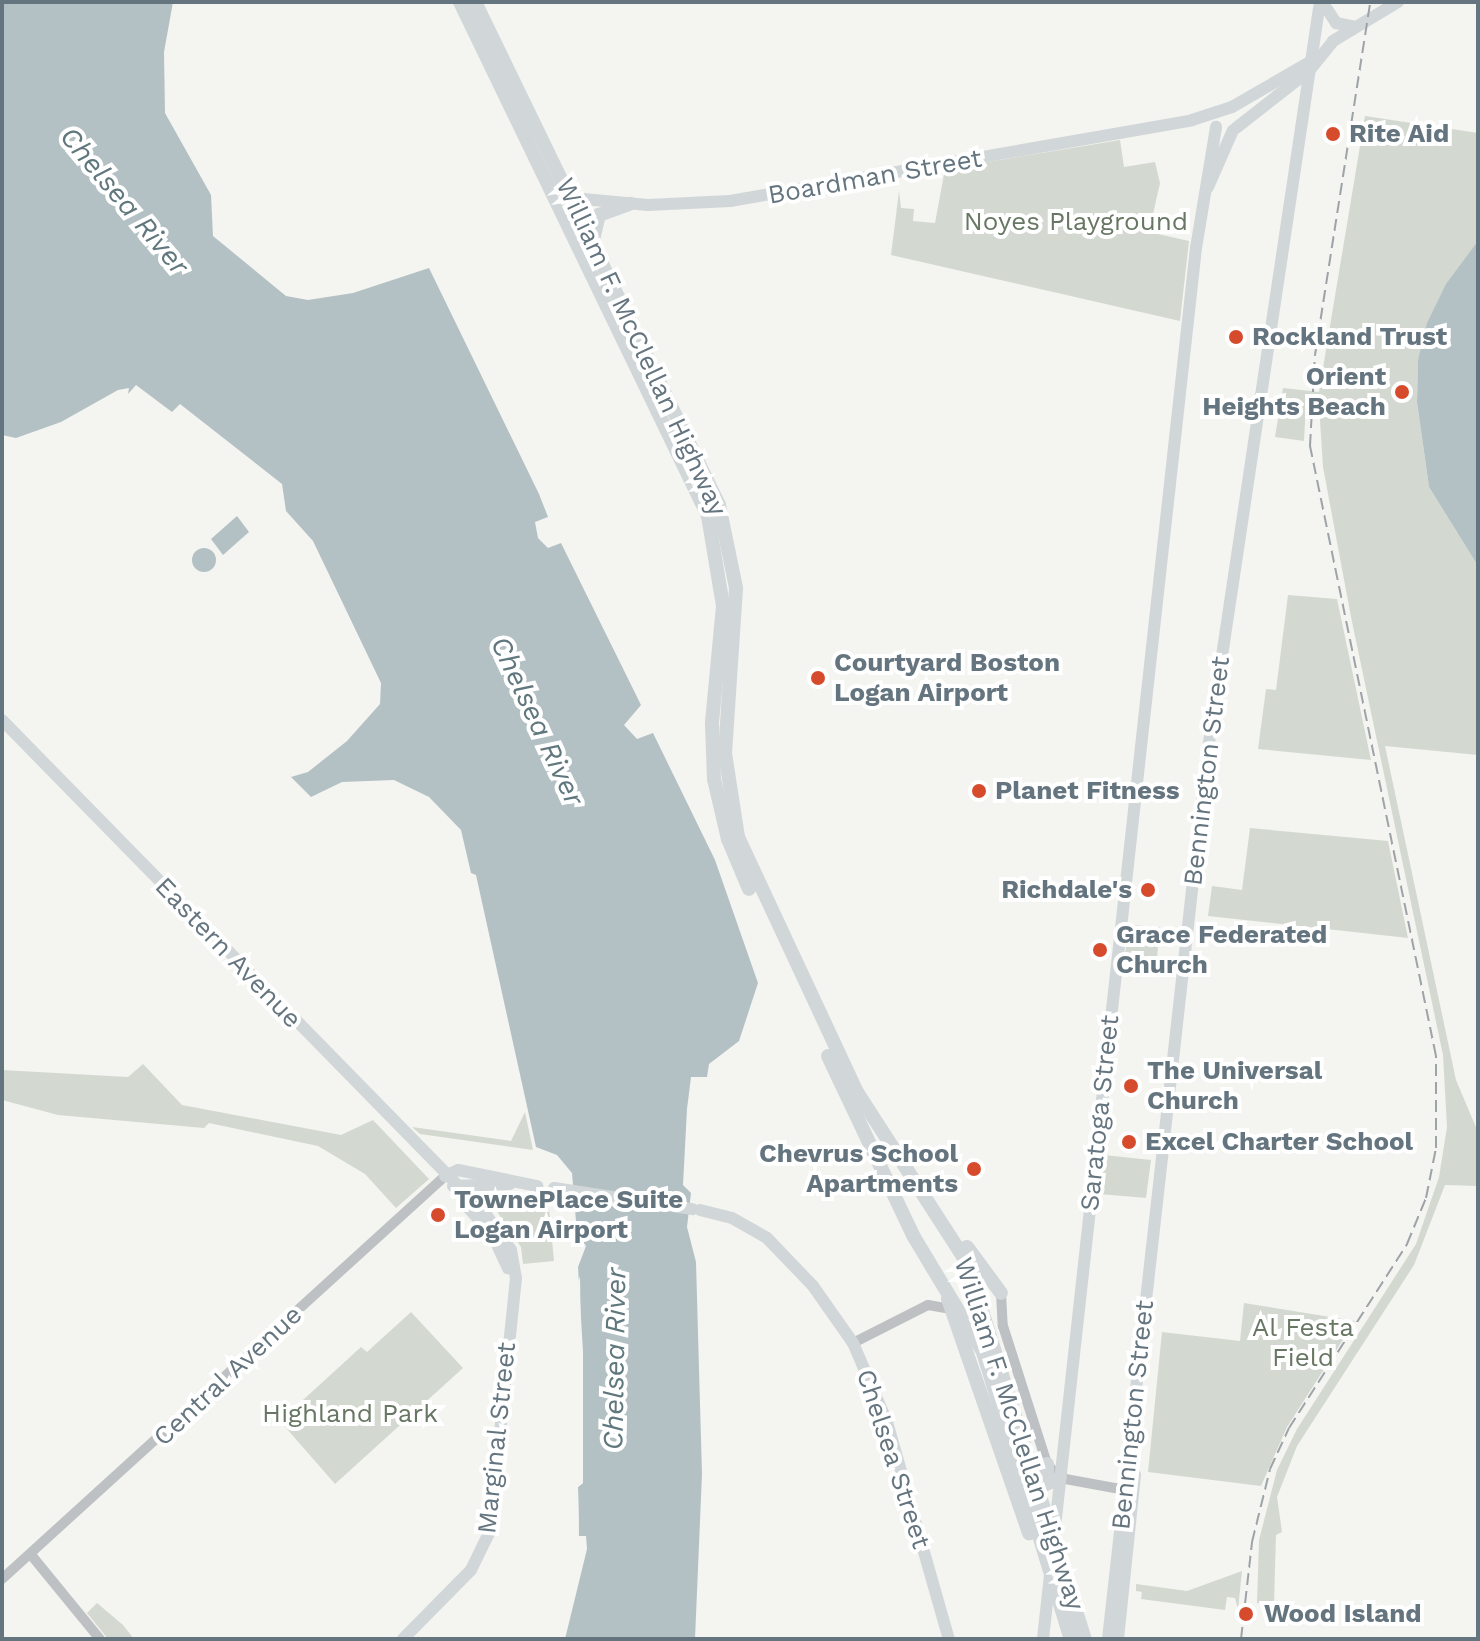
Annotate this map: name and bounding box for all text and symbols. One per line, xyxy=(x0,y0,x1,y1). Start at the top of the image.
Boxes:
place label: Rite Aid xyxy=(1349,118,1450,150)
water label: Chelsea River xyxy=(52,120,196,282)
marker: Rite Aid xyxy=(1324,125,1342,143)
street label: Boardman Street xyxy=(766,143,984,211)
street label: William F. McClellan Highway xyxy=(549,173,733,521)
park label: Noyes Playground xyxy=(964,206,1188,238)
place label: Rockland Trust xyxy=(1252,321,1448,353)
marker: Rockland Trust xyxy=(1227,328,1245,346)
place label: Orient Heights Beach xyxy=(1202,361,1386,422)
marker: Orient Heights Beach xyxy=(1393,383,1411,401)
water label: Chelsea River xyxy=(483,631,591,811)
place label: Courtyard Boston Logan Airport xyxy=(834,647,1060,708)
street label: Bennington Street xyxy=(1177,655,1237,887)
marker: Courtyard Boston Logan Airport xyxy=(809,669,827,687)
place label: Planet Fitness xyxy=(995,775,1180,807)
marker: Planet Fitness xyxy=(970,782,988,800)
street label: Eastern Avenue xyxy=(148,871,308,1035)
place label: Richdale's xyxy=(1001,874,1132,906)
marker: Richdale's xyxy=(1139,881,1157,899)
place label: Grace Federated Church xyxy=(1116,919,1327,980)
marker: Grace Federated Church xyxy=(1091,941,1109,959)
street label: Saratoga Street xyxy=(1074,1013,1126,1213)
place label: The Universal Church xyxy=(1147,1055,1322,1116)
marker: The Universal Church xyxy=(1122,1077,1140,1095)
place label: Excel Charter School xyxy=(1145,1126,1414,1158)
marker: Excel Charter School xyxy=(1120,1133,1138,1151)
place label: Chevrus School Apartments xyxy=(759,1138,958,1200)
marker: Chevrus School Apartments xyxy=(965,1160,983,1178)
place label: TownePlace Suite Logan Airport xyxy=(454,1184,683,1246)
marker: TownePlace Suite Logan Airport xyxy=(429,1206,447,1224)
street label: William F. McClellan Highway xyxy=(947,1254,1091,1614)
water label: Chelsea River xyxy=(597,1267,633,1451)
street label: Central Avenue xyxy=(147,1299,309,1453)
street label: Bennington Street xyxy=(1105,1299,1161,1531)
park label: Al Festa Field xyxy=(1252,1312,1354,1374)
street label: Marginal Street xyxy=(471,1340,523,1536)
street label: Chelsea Street xyxy=(849,1365,937,1553)
park label: Highland Park xyxy=(262,1398,438,1430)
place label: Wood Island xyxy=(1264,1598,1422,1630)
marker: Wood Island xyxy=(1235,1603,1257,1625)

